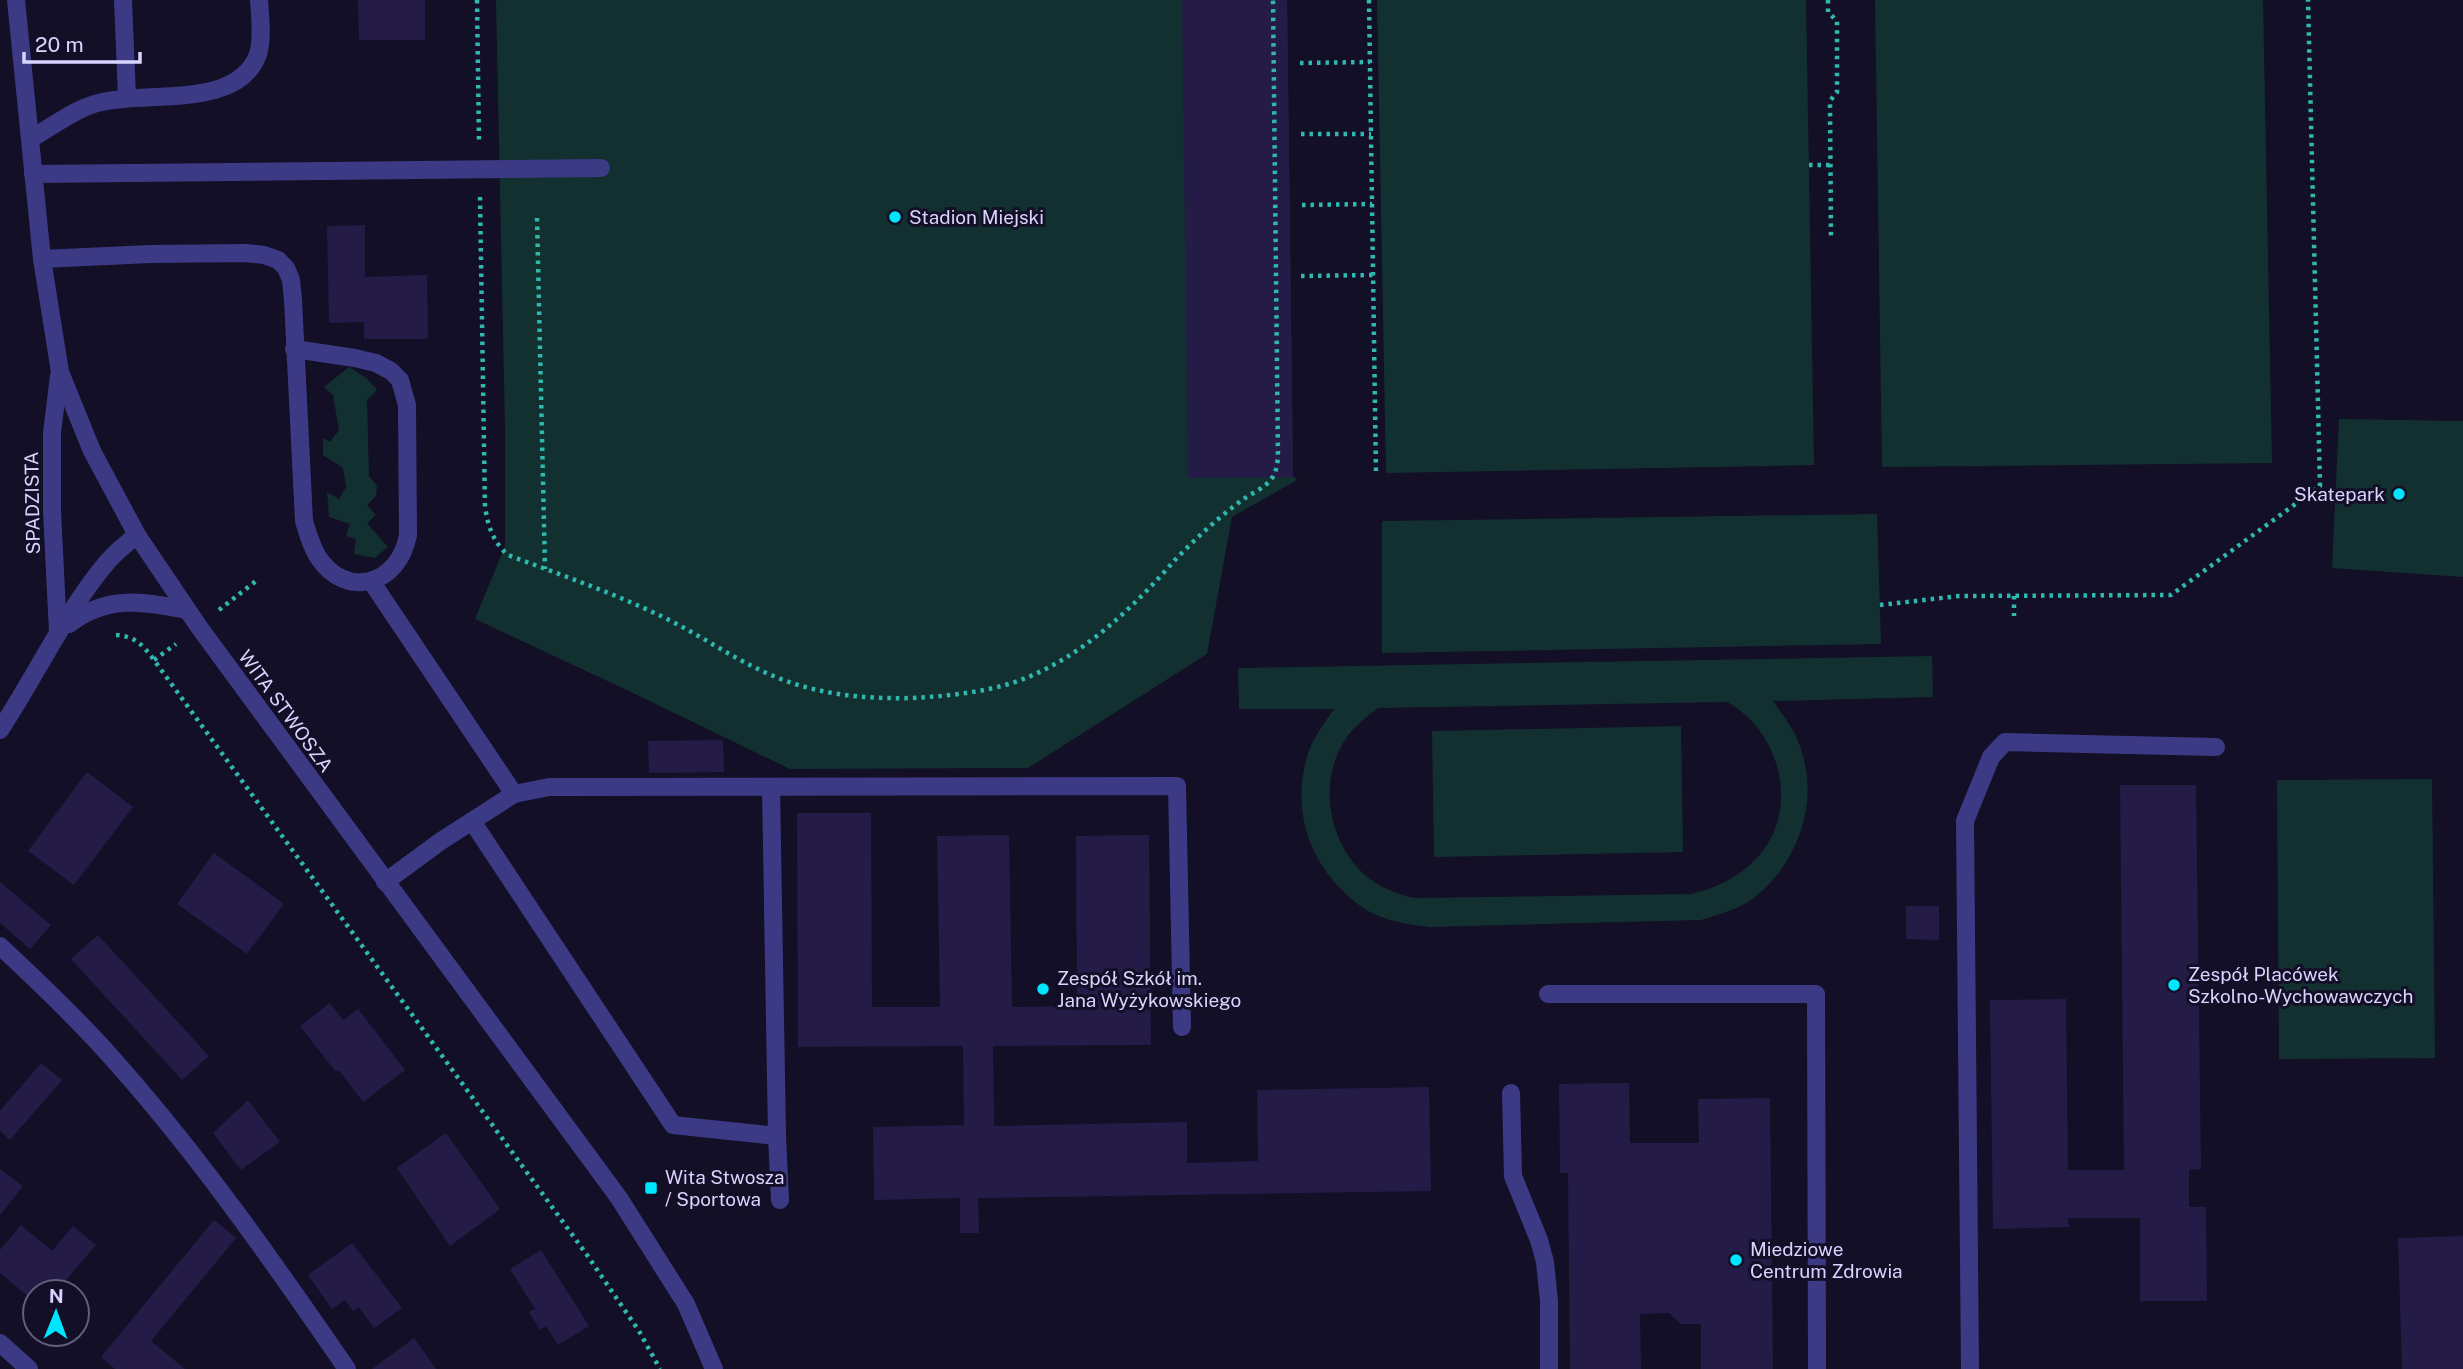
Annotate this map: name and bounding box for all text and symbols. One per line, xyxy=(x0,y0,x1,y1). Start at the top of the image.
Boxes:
scale bar xyxy=(24,21,140,65)
text: 20 m xyxy=(35,32,84,57)
place label: Stadion Miejski xyxy=(909,206,1044,228)
marker: Stadion Miejski xyxy=(887,209,903,225)
street label: SPADZISTA xyxy=(20,452,44,554)
place label: Skatepark xyxy=(2294,483,2385,505)
marker: Skatepark xyxy=(2391,486,2407,502)
street label: WITA STWOSZA xyxy=(234,646,338,776)
place label: Zespół Placówek Szkolno-Wychowawczych xyxy=(2188,963,2413,1007)
place label: Zespół Szkół im. Jana Wyżykowskiego xyxy=(1057,967,1241,1011)
marker: Zespół Placówek Szkolno-Wychowawczych xyxy=(2166,977,2182,993)
marker: Zespół Szkół im. Jana Wyżykowskiego xyxy=(1035,981,1051,997)
place label: Wita Stwosza / Sportowa xyxy=(665,1166,785,1210)
marker: Wita Stwosza / Sportowa xyxy=(643,1180,659,1196)
place label: Miedziowe Centrum Zdrowia xyxy=(1750,1238,1903,1282)
marker: Miedziowe Centrum Zdrowia xyxy=(1728,1252,1744,1268)
north arrow xyxy=(21,1278,91,1348)
text: N xyxy=(49,1285,64,1307)

